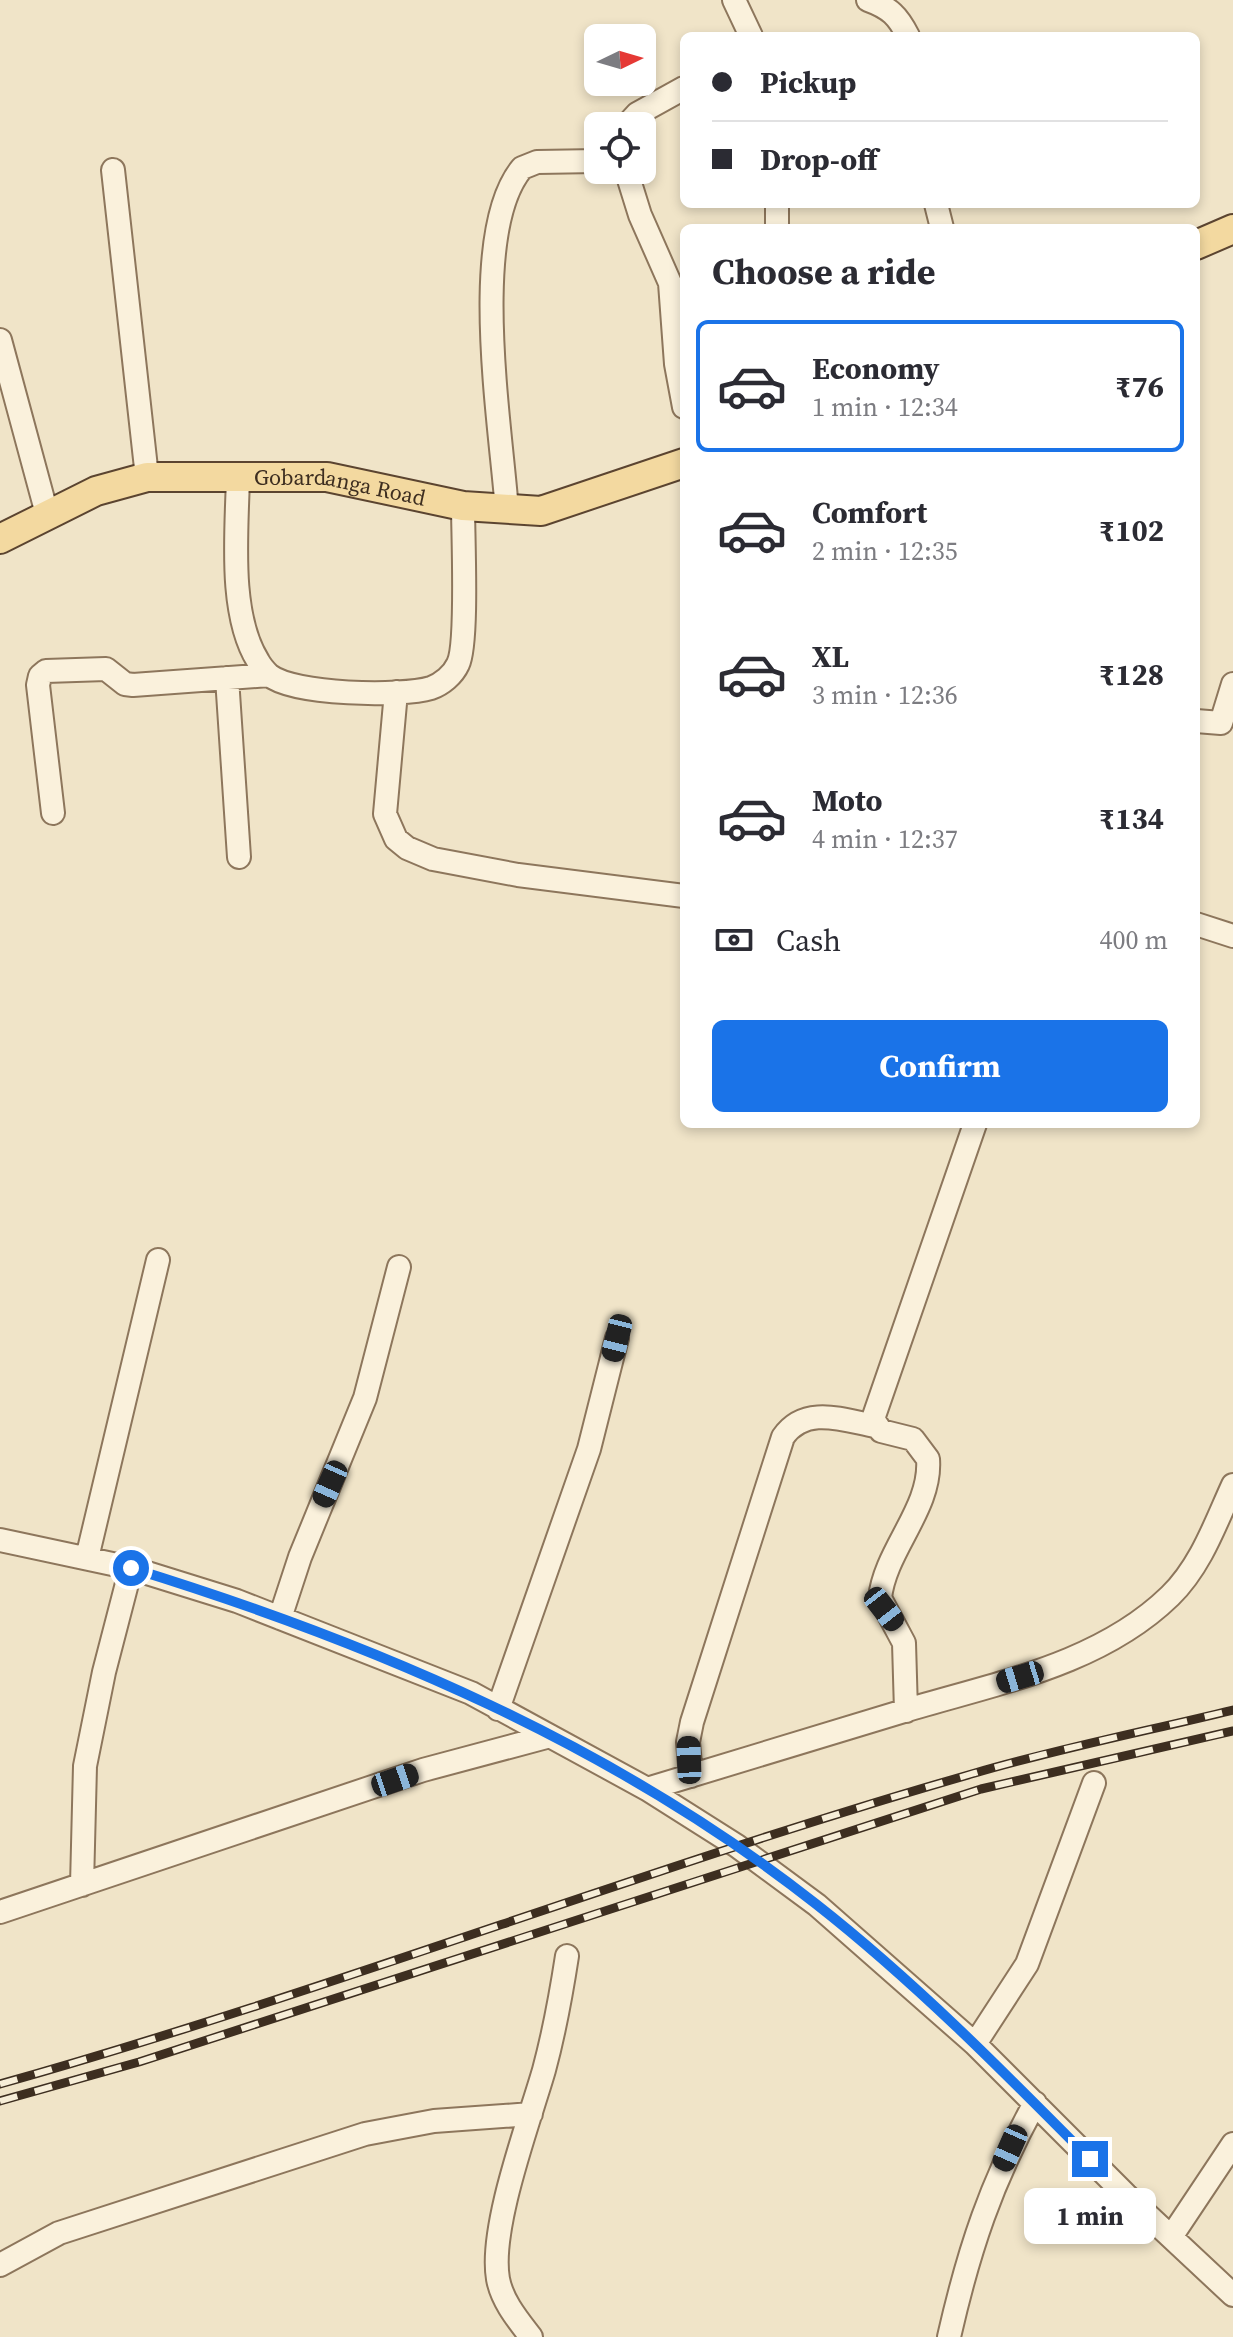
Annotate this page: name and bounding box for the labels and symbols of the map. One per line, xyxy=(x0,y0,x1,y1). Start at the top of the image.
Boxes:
north arrow xyxy=(584,24,656,96)
street label: Gobardanga Road xyxy=(254,462,429,513)
car xyxy=(600,1312,634,1364)
car xyxy=(309,1457,351,1511)
route start xyxy=(113,1550,149,1586)
car xyxy=(860,1583,908,1635)
car xyxy=(994,1659,1046,1695)
car xyxy=(676,1736,702,1784)
car xyxy=(368,1761,422,1799)
car xyxy=(989,2121,1031,2175)
route end xyxy=(1072,2141,1108,2177)
callout: 1 min xyxy=(1024,2187,1156,2243)

